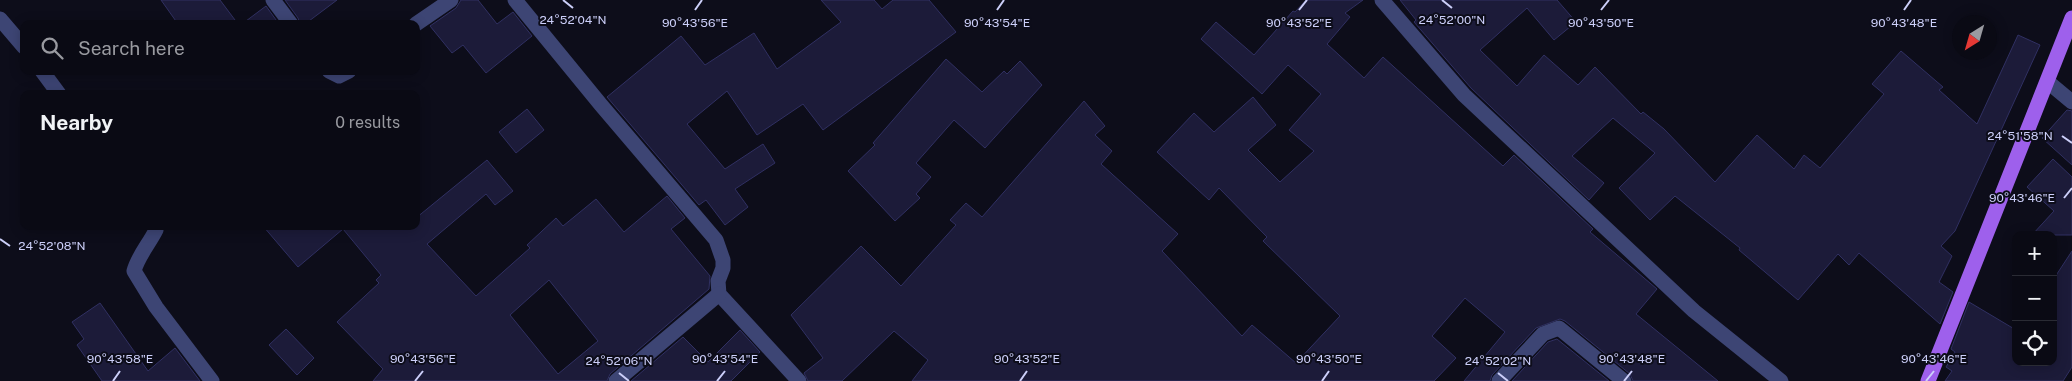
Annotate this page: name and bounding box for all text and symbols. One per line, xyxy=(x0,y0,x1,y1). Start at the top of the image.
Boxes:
text: 24°52'04"N xyxy=(539,13,607,27)
text: 24°52'00"N xyxy=(1419,13,1485,27)
north arrow xyxy=(1952,15,1997,60)
text: 90°43'56"E xyxy=(662,16,728,30)
text: 90°43'54"E xyxy=(964,16,1030,30)
text: 90°43'52"E xyxy=(1266,16,1332,30)
text: 90°43'50"E xyxy=(1568,16,1634,30)
text: 90°43'48"E xyxy=(1871,16,1937,30)
search box xyxy=(20,20,420,75)
icon: search xyxy=(38,34,66,62)
text: Search here xyxy=(78,37,185,59)
text: Nearby xyxy=(40,110,113,135)
text: 0 results xyxy=(335,113,400,132)
text: 24°51'58"N xyxy=(1987,129,2053,143)
text: 90°43'46"E xyxy=(1989,191,2055,205)
map controls xyxy=(2012,231,2057,366)
button: + xyxy=(2012,231,2057,276)
text: 24°52'08"N xyxy=(18,239,86,253)
button: − xyxy=(2012,276,2057,321)
button: locate xyxy=(2012,321,2057,366)
text: 90°43'58"E xyxy=(87,352,153,366)
text: 90°43'56"E xyxy=(390,352,456,366)
text: 90°43'54"E xyxy=(692,352,758,366)
text: 90°43'52"E xyxy=(994,352,1060,366)
text: 90°43'50"E xyxy=(1296,352,1362,366)
text: 90°43'48"E xyxy=(1599,352,1665,366)
text: 90°43'46"E xyxy=(1901,352,1967,366)
text: 24°52'06"N xyxy=(586,354,652,368)
text: 24°52'02"N xyxy=(1465,354,1531,368)

